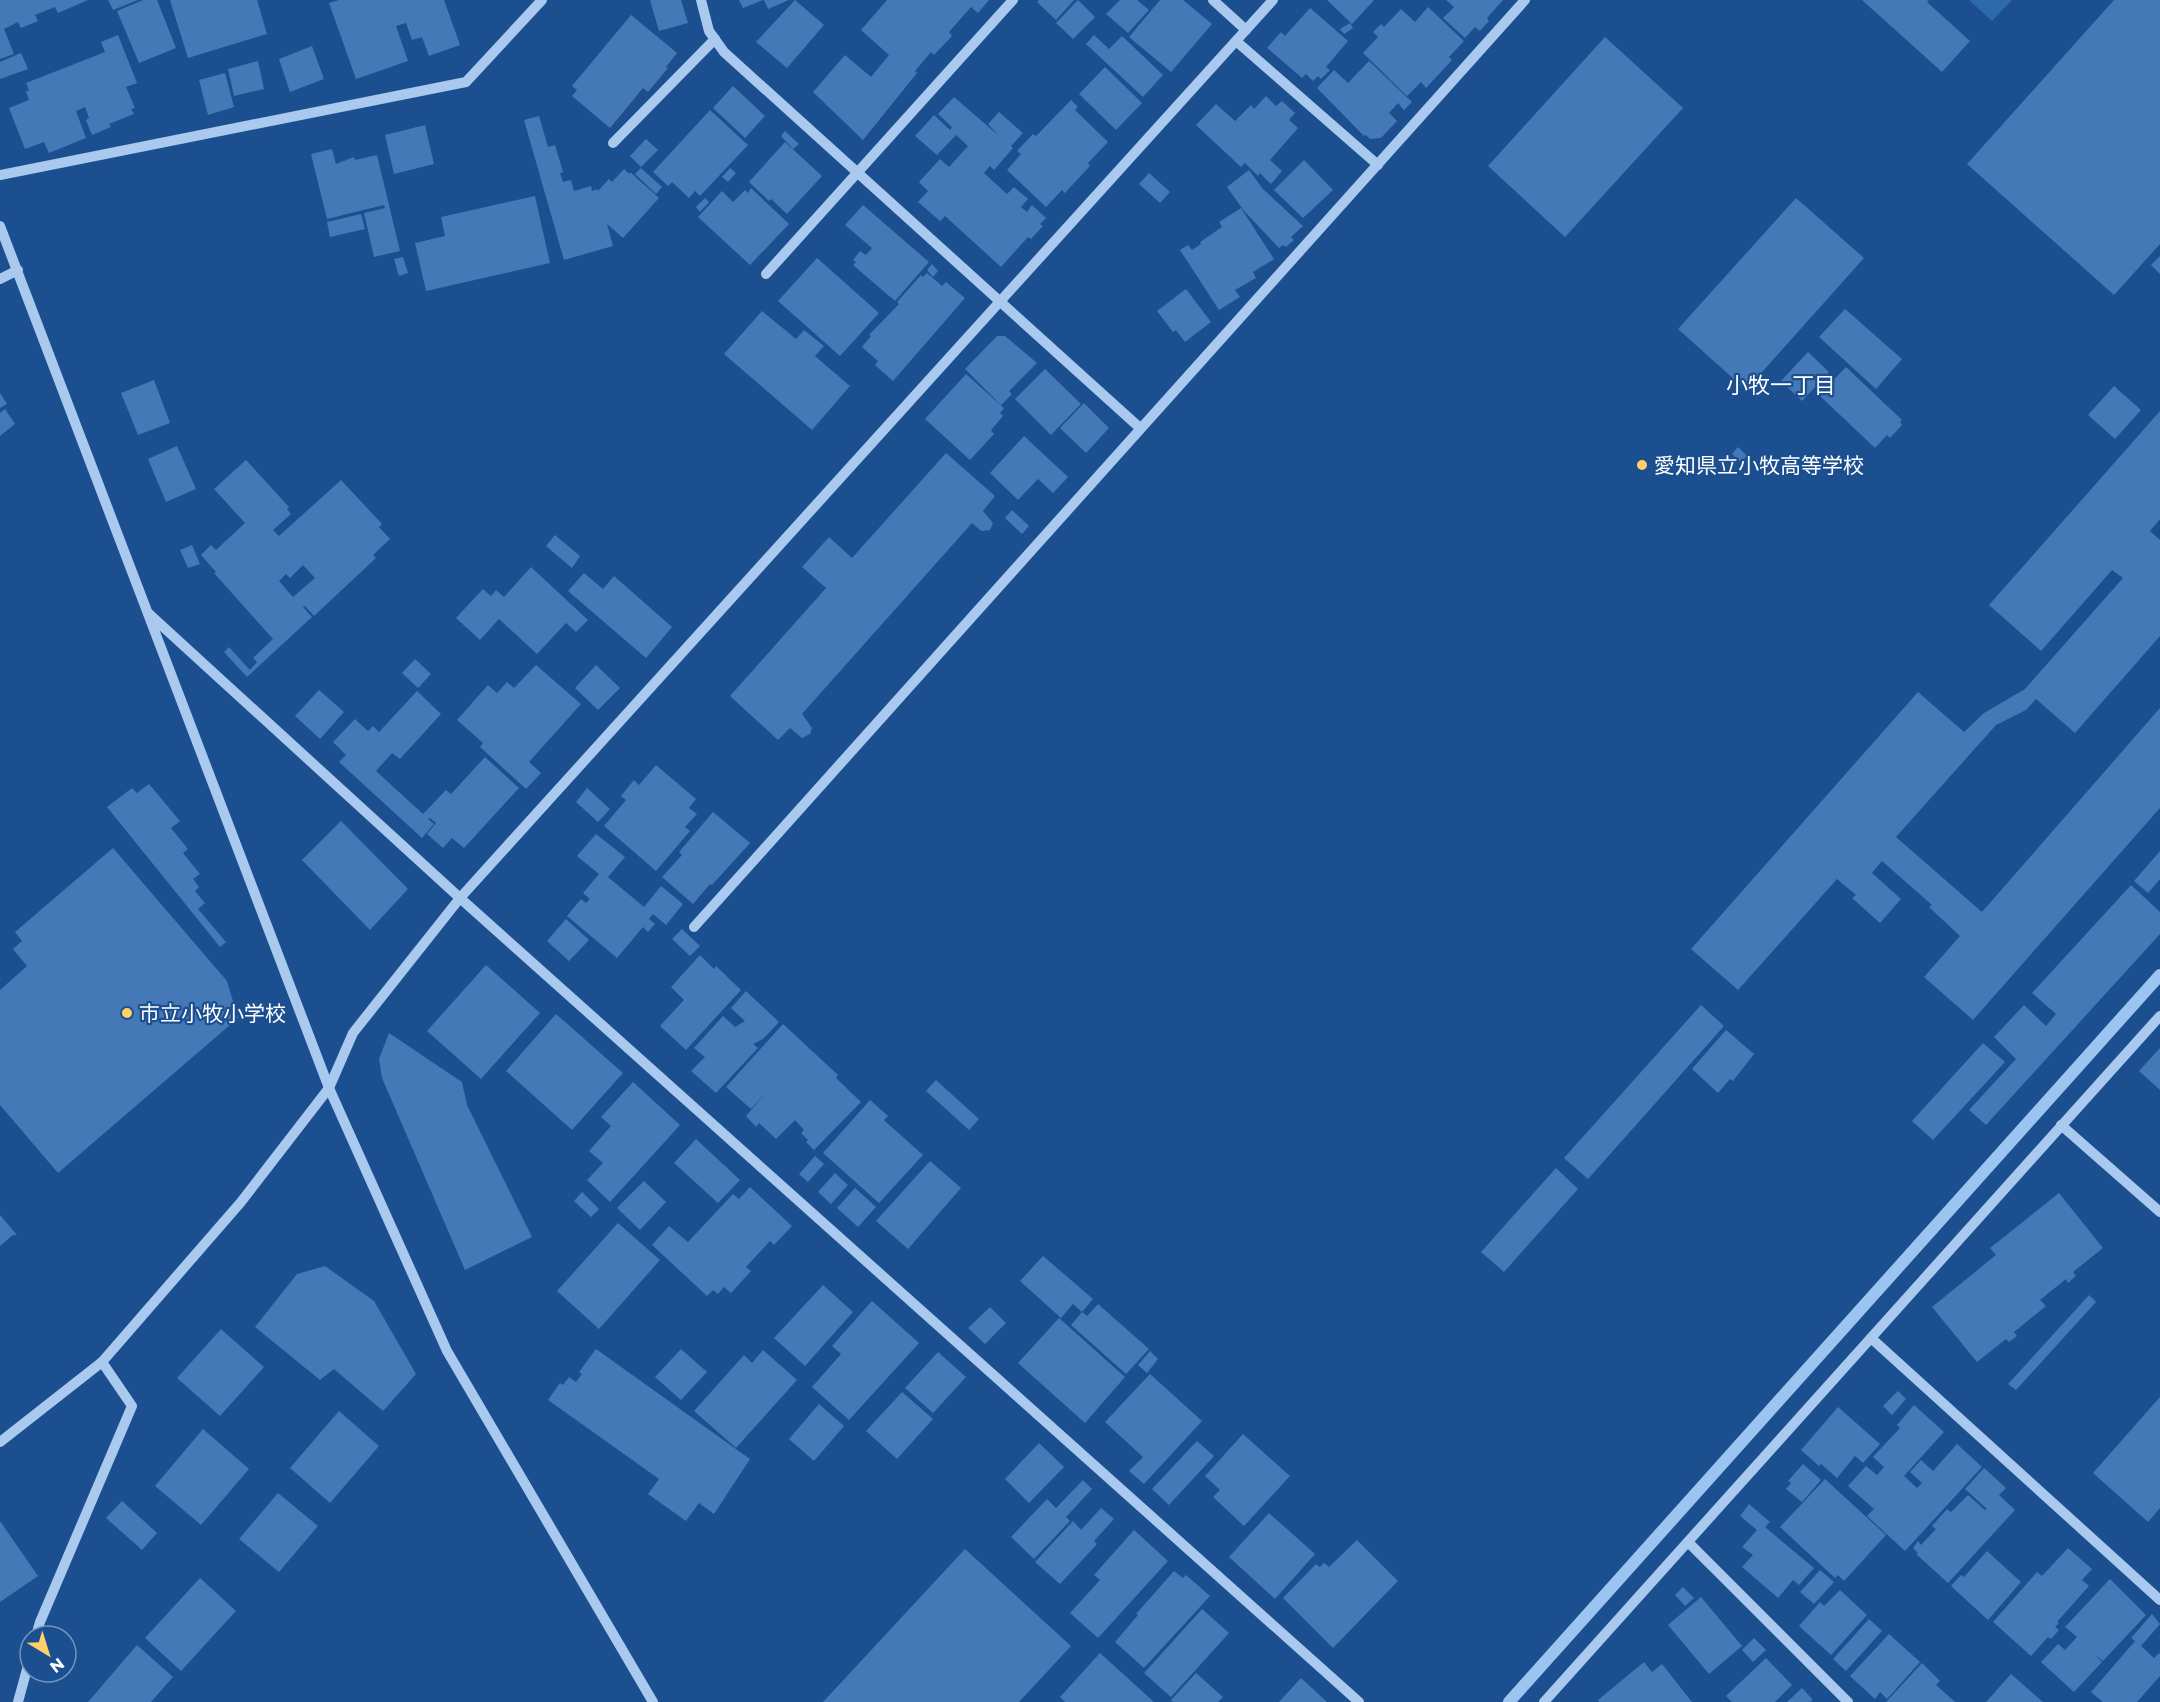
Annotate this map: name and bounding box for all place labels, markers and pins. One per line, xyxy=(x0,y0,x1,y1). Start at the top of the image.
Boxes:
place label: 愛知県立小牧高等学校 xyxy=(1654,453,1864,478)
marker: 愛知県立小牧高等学校 xyxy=(1635,458,1649,472)
place label: 市立小牧小学校 xyxy=(139,1001,286,1026)
marker: 市立小牧小学校 xyxy=(120,1006,134,1020)

